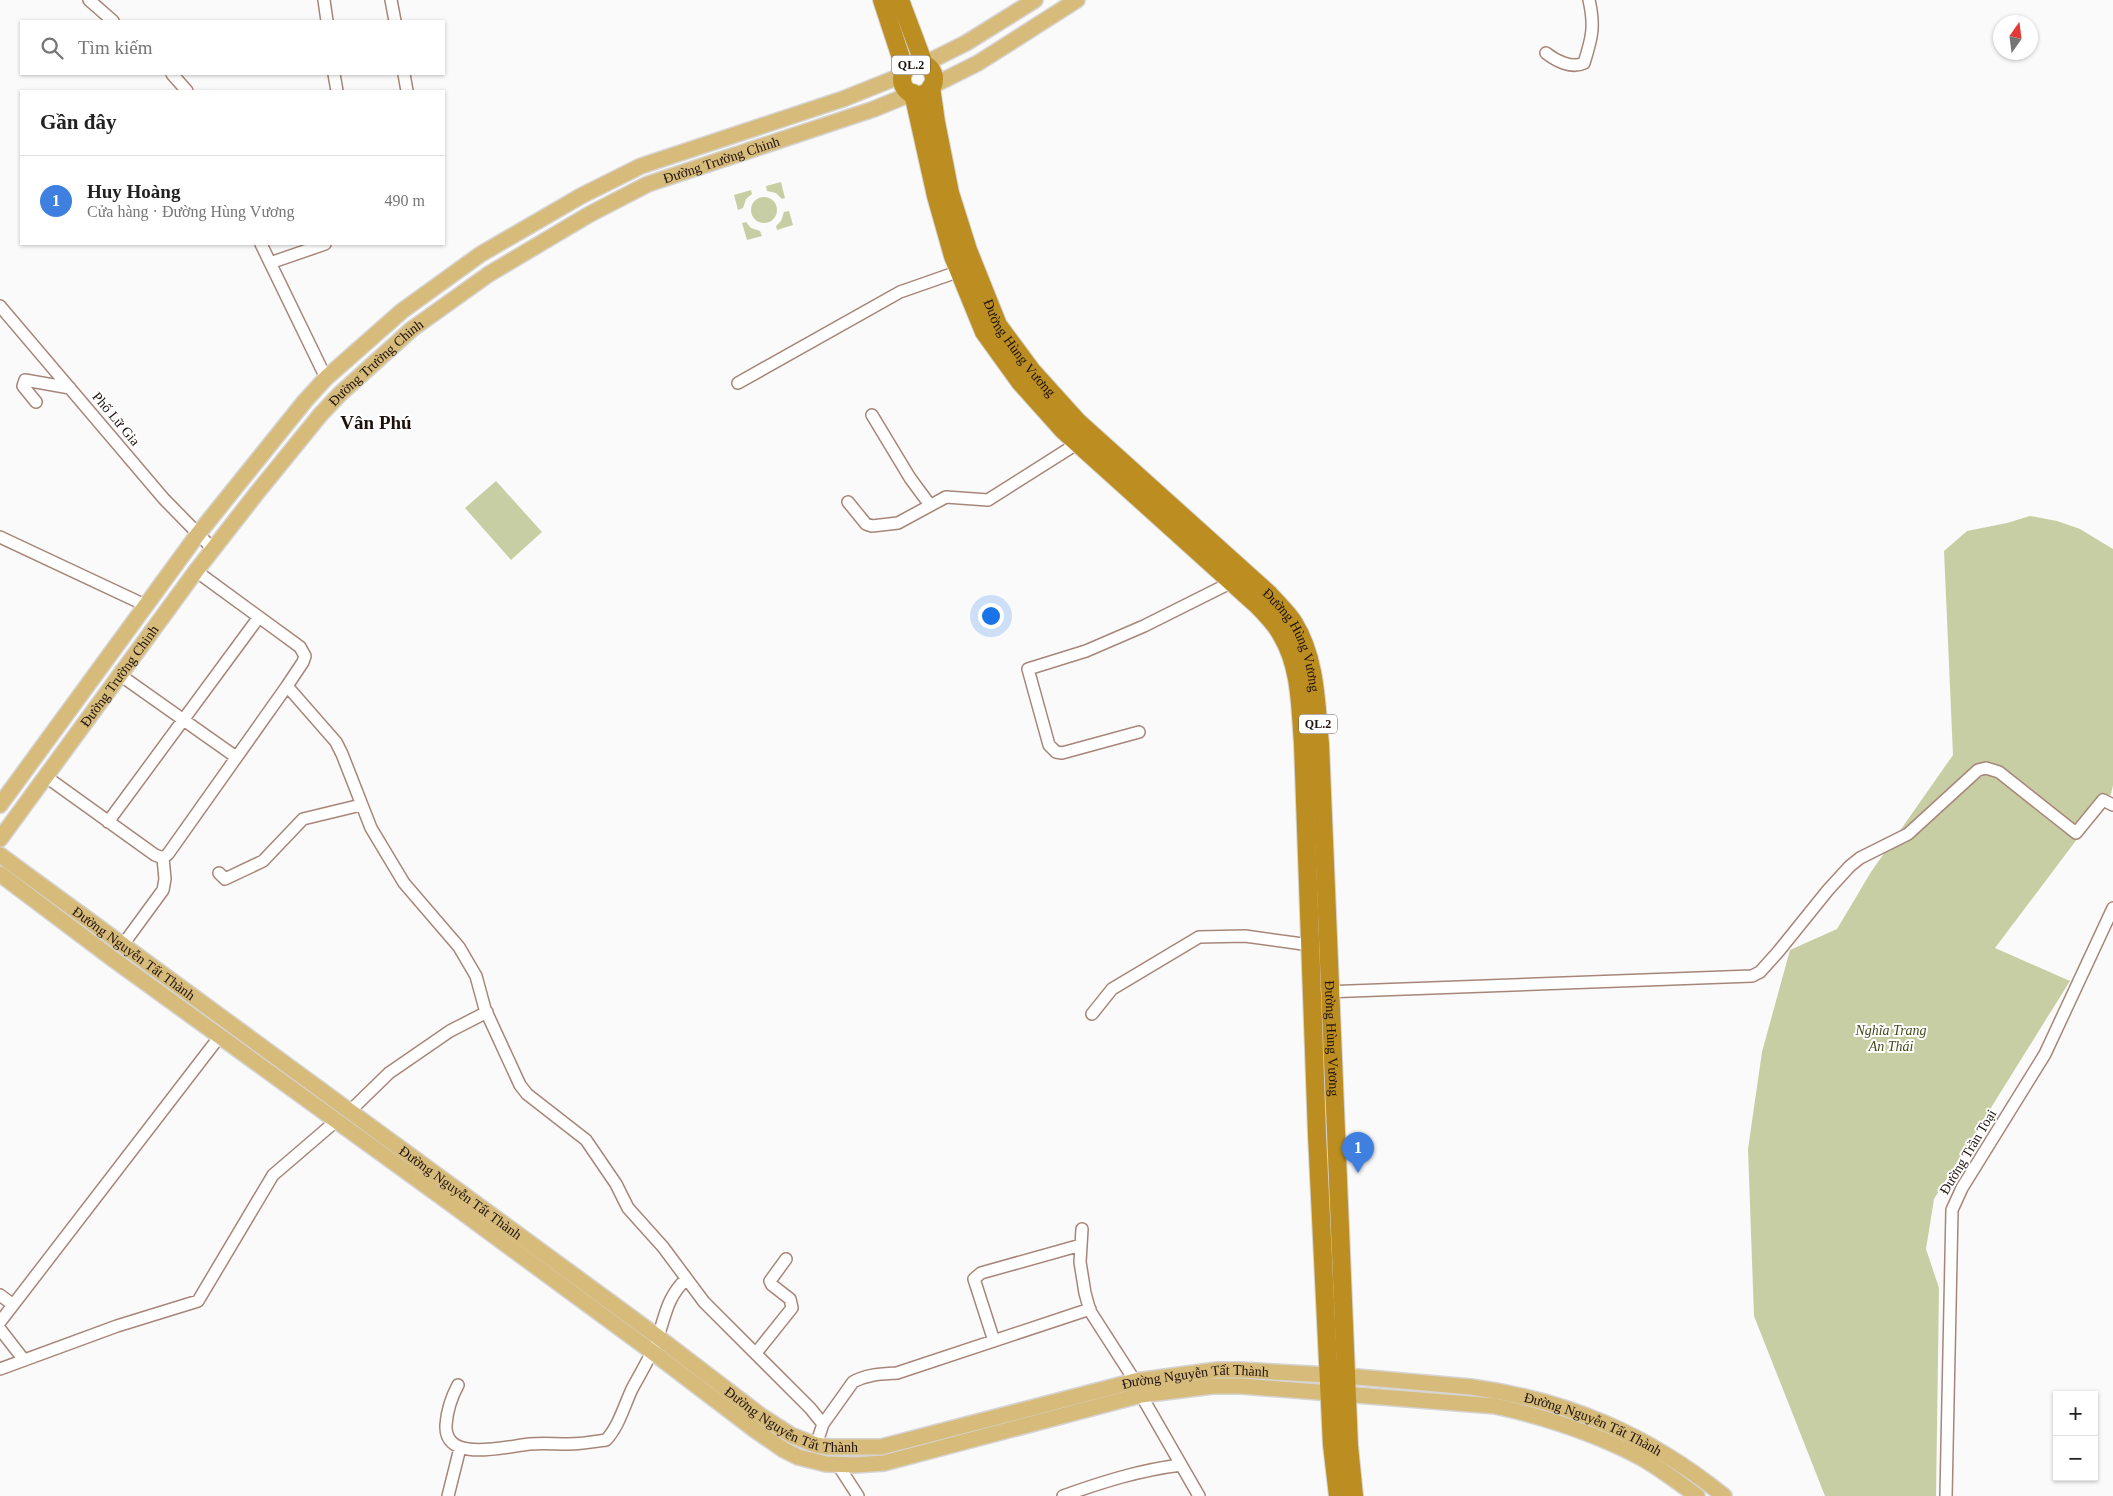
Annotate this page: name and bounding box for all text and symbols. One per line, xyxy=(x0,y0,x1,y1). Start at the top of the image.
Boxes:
north arrow xyxy=(1993,15,2038,60)
search box xyxy=(20,20,445,75)
icon: search xyxy=(38,34,66,62)
text: Tìm kiếm xyxy=(78,37,152,58)
road number: QL.2 xyxy=(892,56,930,74)
text: Gần đây xyxy=(40,110,116,134)
street label: Đường Trường Chinh xyxy=(661,133,782,186)
text: Huy Hoàng xyxy=(87,181,180,202)
text: 1 xyxy=(52,192,60,209)
text: 490 m xyxy=(385,192,425,209)
text: Cửa hàng · Đường Hùng Vương xyxy=(87,203,295,220)
street label: Đường Hùng Vương xyxy=(981,297,1059,399)
street label: Đường Trường Chinh xyxy=(325,316,426,409)
street label: Phố Lữ Gia xyxy=(89,389,143,449)
district label: Vân Phú xyxy=(340,412,412,433)
street label: Đường Hùng Vương xyxy=(1260,585,1323,693)
your location xyxy=(978,603,1004,629)
street label: Đường Trường Chinh xyxy=(77,622,161,730)
road number: QL.2 xyxy=(1299,714,1337,734)
street label: Đường Nguyễn Tất Thành xyxy=(70,903,198,1003)
street label: Đường Hùng Vương xyxy=(1322,980,1342,1097)
park label: Nghĩa Trang An Thái xyxy=(1854,1023,1927,1054)
street label: Đường Trần Toại xyxy=(1937,1107,1999,1197)
pin: 1 xyxy=(1342,1132,1374,1173)
street label: Đường Nguyễn Tất Thành xyxy=(397,1143,525,1242)
street label: Đường Nguyễn Tất Thành xyxy=(1120,1362,1269,1392)
street label: Đường Nguyễn Tất Thành xyxy=(722,1384,858,1455)
street label: Đường Nguyễn Tất Thành xyxy=(1523,1389,1665,1458)
map controls xyxy=(2053,1391,2098,1481)
button: + xyxy=(2053,1391,2098,1436)
button: − xyxy=(2053,1436,2098,1481)

